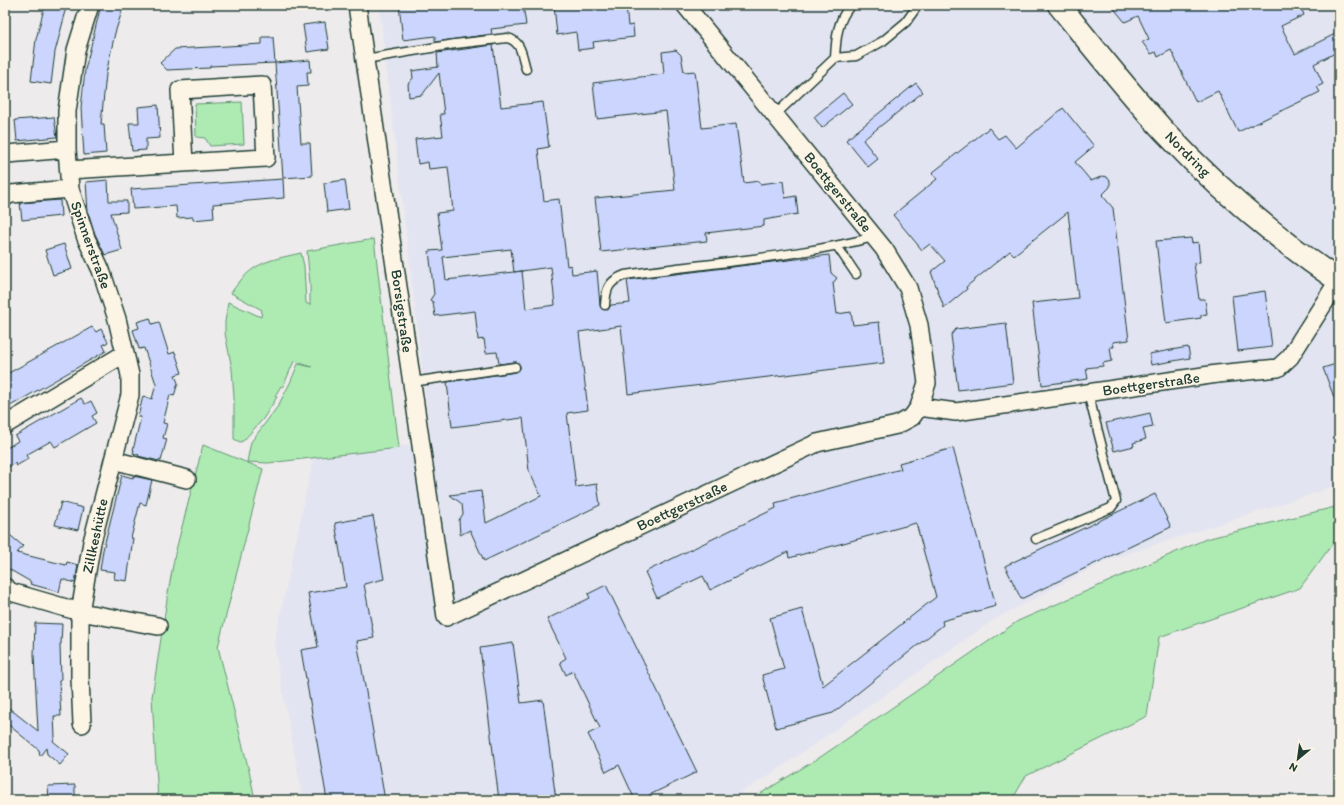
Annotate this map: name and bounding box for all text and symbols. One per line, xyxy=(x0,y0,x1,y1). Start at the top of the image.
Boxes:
street label: Nordring xyxy=(1161,127,1215,181)
street label: Boettgerstraße xyxy=(800,148,876,236)
street label: Spinnerstraße xyxy=(67,199,115,291)
street label: Borsigstraße xyxy=(387,268,417,354)
street label: Boettgerstraße xyxy=(1101,368,1201,400)
street label: Boettgerstraße xyxy=(634,477,730,535)
street label: Zillkeshütte xyxy=(78,497,112,575)
north arrow xyxy=(1278,739,1318,779)
text: N xyxy=(1287,760,1300,775)

